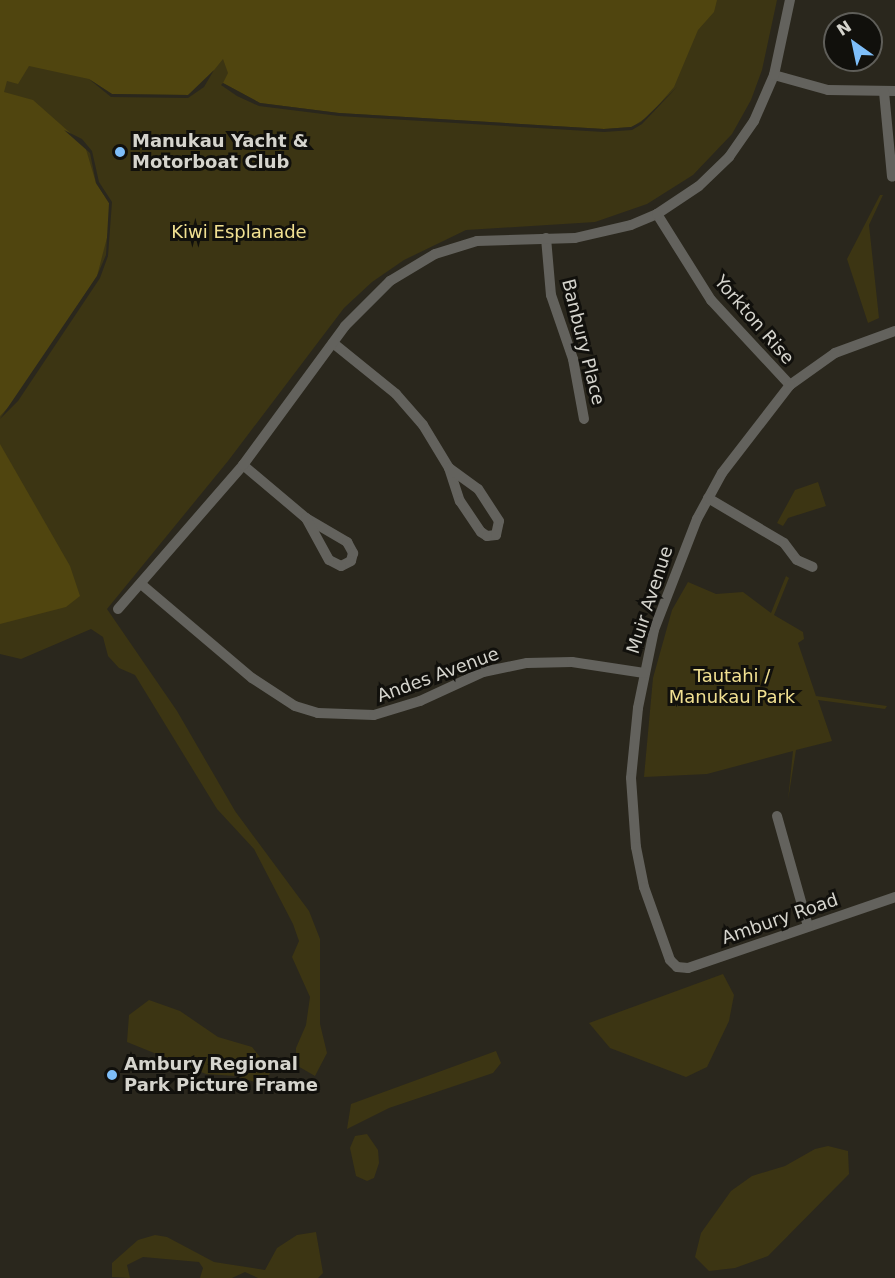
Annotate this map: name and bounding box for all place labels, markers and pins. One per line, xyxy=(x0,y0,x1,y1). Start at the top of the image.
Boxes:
place label: Manukau Yacht & Motorboat Club xyxy=(132,131,308,174)
marker: Manukau Yacht & Motorboat Club xyxy=(113,145,127,159)
place label: Ambury Regional Park Picture Frame xyxy=(124,1054,318,1096)
marker: Ambury Regional Park Picture Frame xyxy=(105,1068,119,1082)

